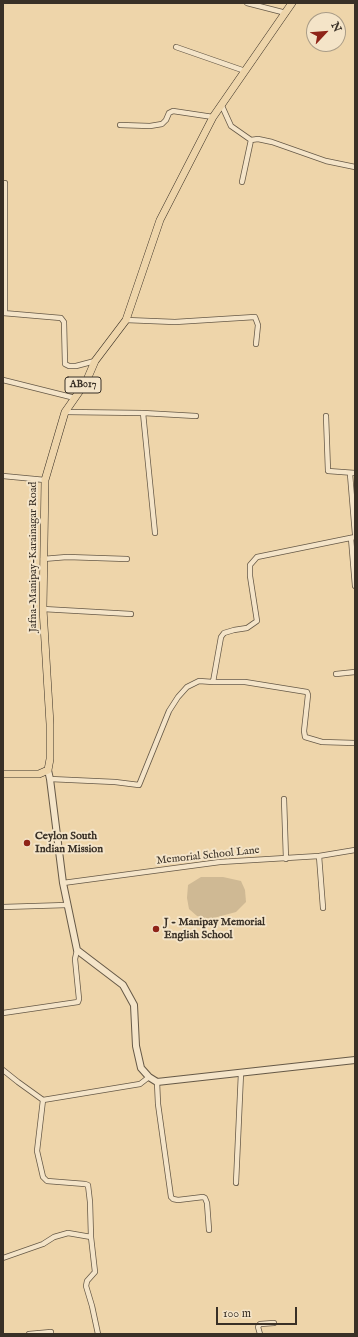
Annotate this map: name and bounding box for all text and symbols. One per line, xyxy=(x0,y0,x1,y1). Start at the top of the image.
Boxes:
north arrow xyxy=(306,12,346,52)
text: N xyxy=(328,20,344,35)
road number: AB017 xyxy=(65,377,101,393)
street label: Jafna-Manipay-Karainagar Road xyxy=(27,482,41,632)
place label: Ceylon South Indian Mission xyxy=(35,830,103,856)
marker: Ceylon South Indian Mission xyxy=(22,838,32,848)
street label: Memorial School Lane xyxy=(156,844,260,868)
place label: J - Manipay Memorial English School xyxy=(164,916,265,942)
marker: J - Manipay Memorial English School xyxy=(151,924,161,934)
scale bar xyxy=(218,1299,299,1325)
text: 100 m xyxy=(223,1306,251,1321)

